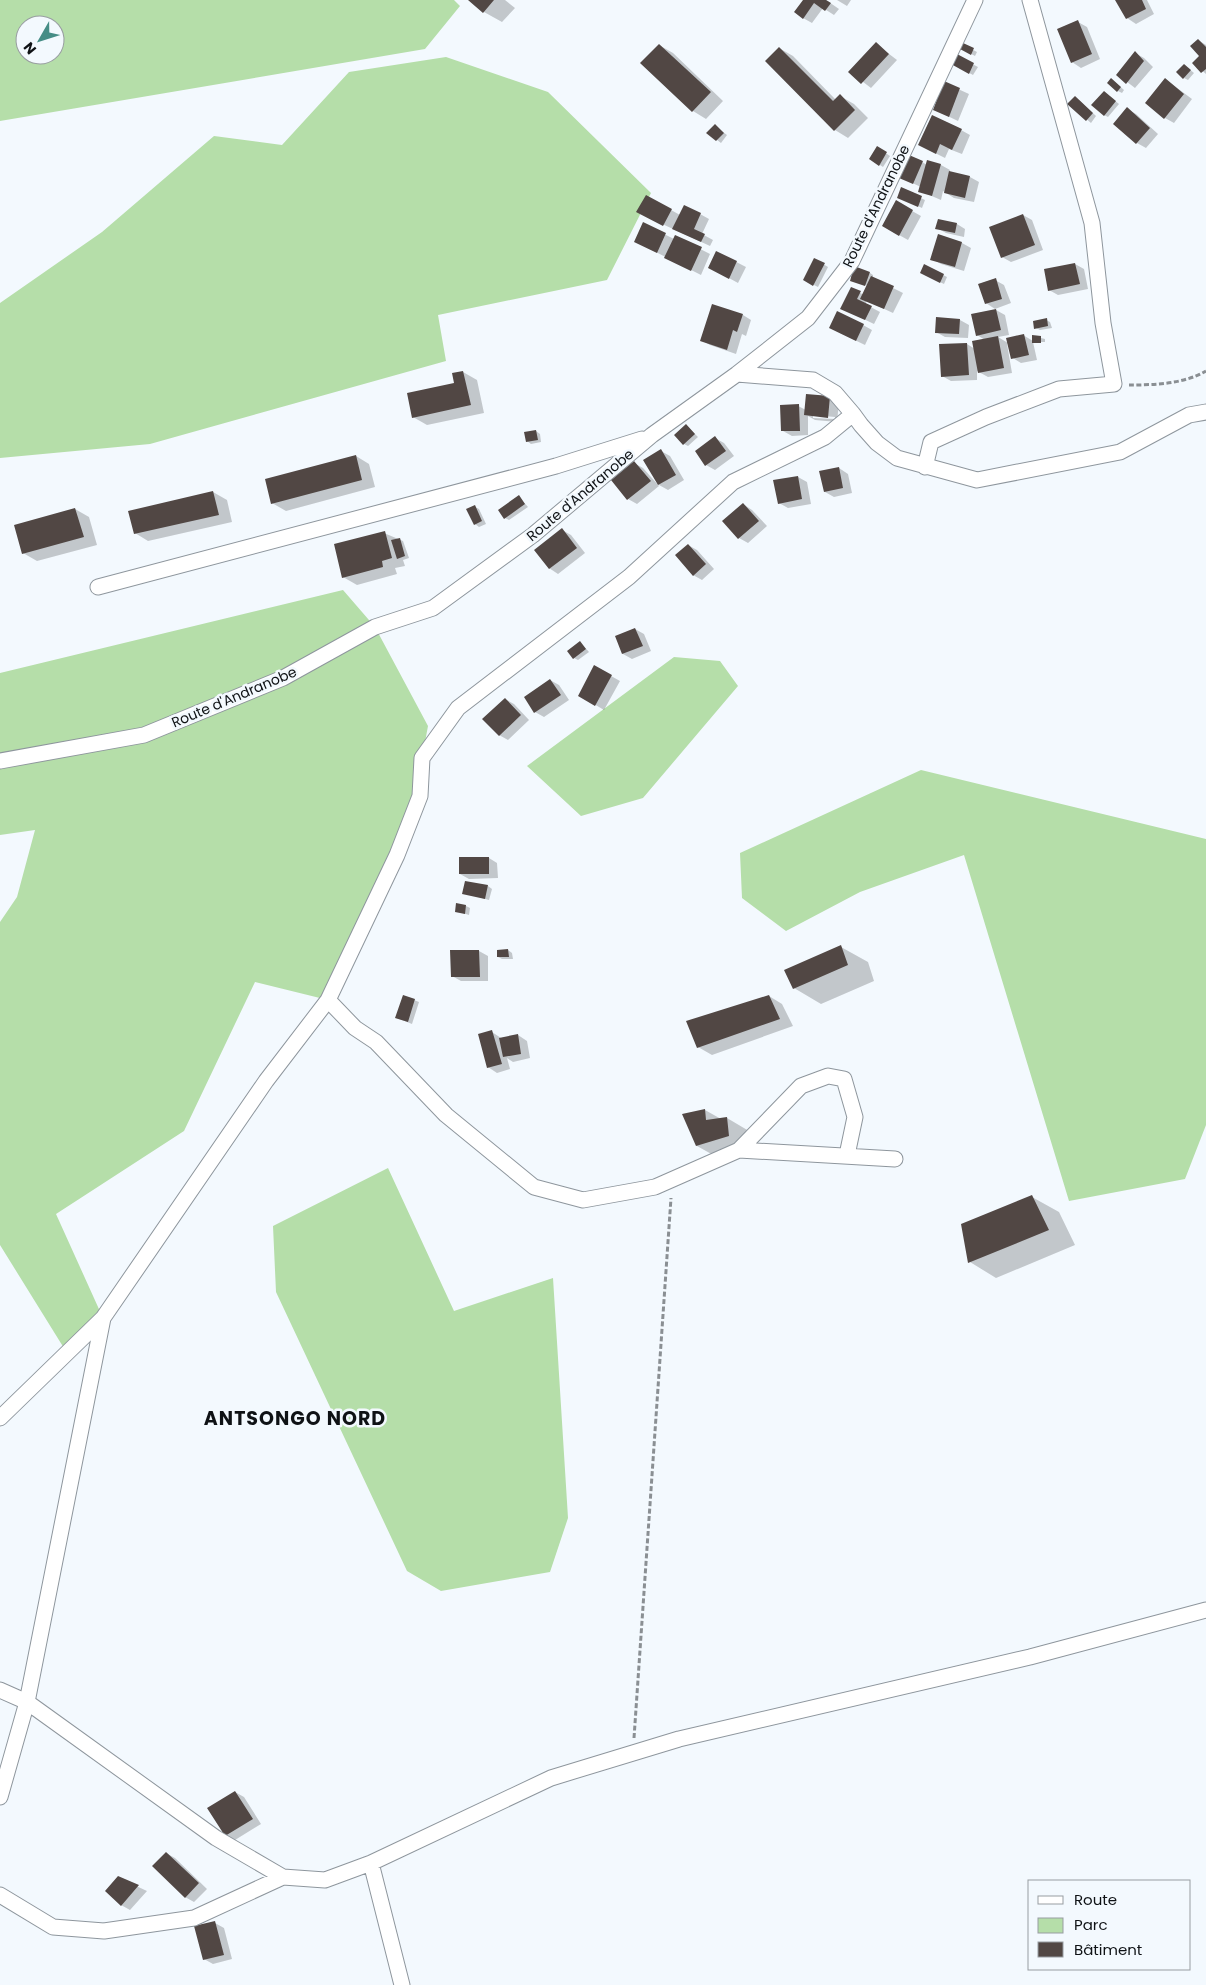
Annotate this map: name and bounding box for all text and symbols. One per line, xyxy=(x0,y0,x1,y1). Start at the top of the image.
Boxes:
north arrow xyxy=(15,15,65,65)
text: N xyxy=(19,38,41,59)
street label: Route d'Andranobe xyxy=(838,141,915,271)
street label: Route d'Andranobe xyxy=(522,444,638,546)
street label: Route d'Andranobe xyxy=(168,661,300,732)
district label: ANTSONGO NORD xyxy=(204,1405,386,1432)
legend xyxy=(1028,1880,1191,1970)
text: Route xyxy=(1074,1889,1117,1910)
text: Parc xyxy=(1074,1914,1108,1935)
text: Bâtiment xyxy=(1074,1939,1142,1960)

